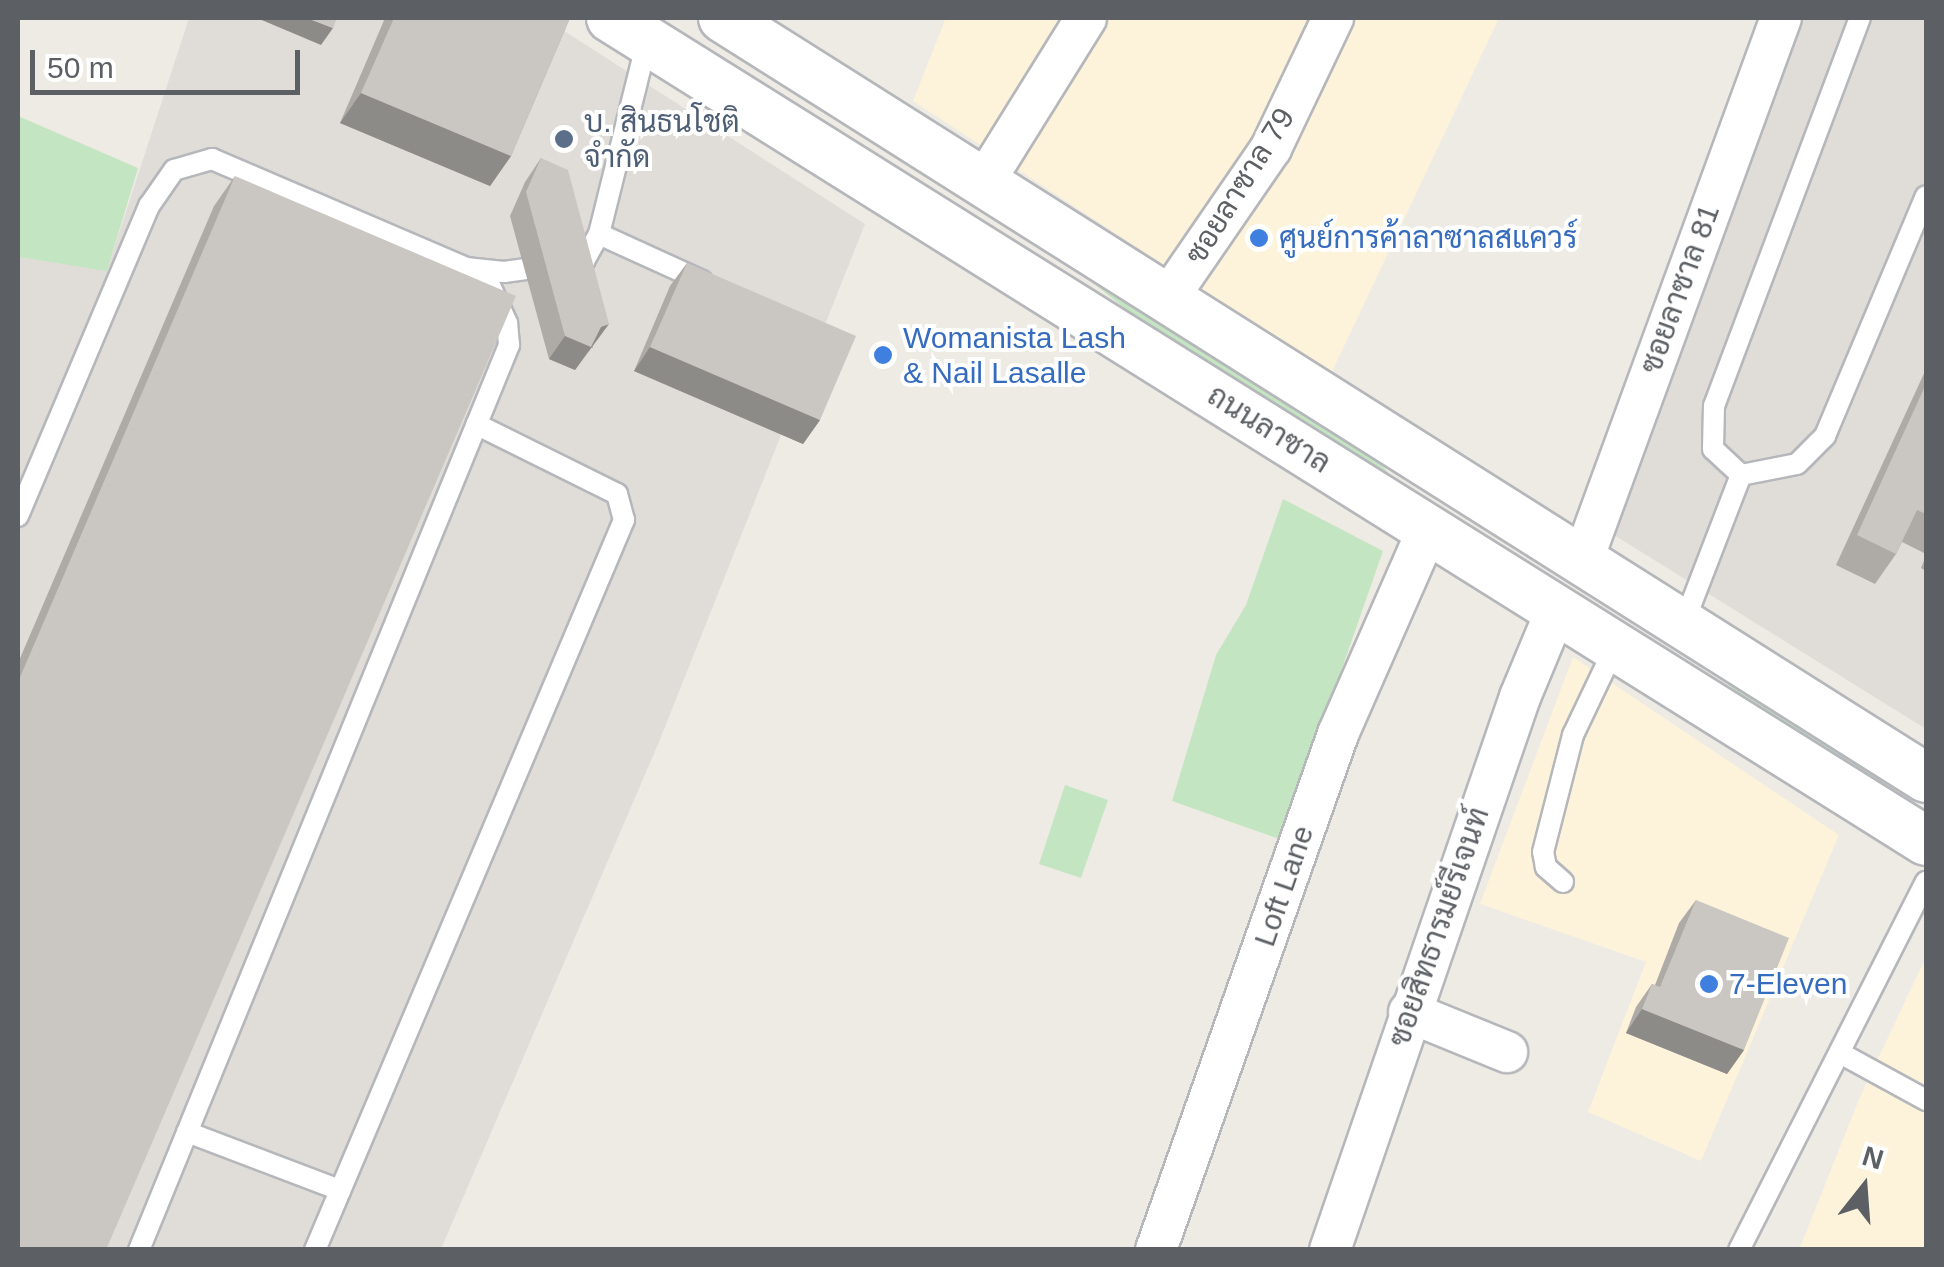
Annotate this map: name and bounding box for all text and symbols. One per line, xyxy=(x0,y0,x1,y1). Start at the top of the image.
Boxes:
scale bar xyxy=(35,30,305,92)
text: 50 m xyxy=(47,51,114,84)
street label: ซอยลาซาล 79 xyxy=(1178,101,1302,271)
place label: บ. สินธนโชติ จำกัด xyxy=(584,104,740,174)
marker: บ. สินธนโชติ จำกัด xyxy=(553,128,575,150)
street label: ซอยลาซาล 81 xyxy=(1633,200,1727,378)
place label: ศูนย์การค้าลาซาลสแควร์ xyxy=(1279,220,1577,256)
marker: ศูนย์การค้าลาซาลสแควร์ xyxy=(1248,227,1270,249)
place label: Womanista Lash & Nail Lasalle xyxy=(903,320,1126,390)
marker: Womanista Lash & Nail Lasalle xyxy=(872,344,894,366)
street label: ถนนลาซาล xyxy=(1201,377,1337,481)
street label: ซอยสิทธารมย์รีเจนท์ xyxy=(1381,803,1497,1051)
street label: Loft Lane xyxy=(1247,821,1321,951)
place label: 7-Eleven xyxy=(1729,966,1847,1002)
marker: 7-Eleven xyxy=(1698,973,1720,995)
north arrow xyxy=(1814,1137,1914,1237)
text: N xyxy=(1859,1140,1887,1176)

